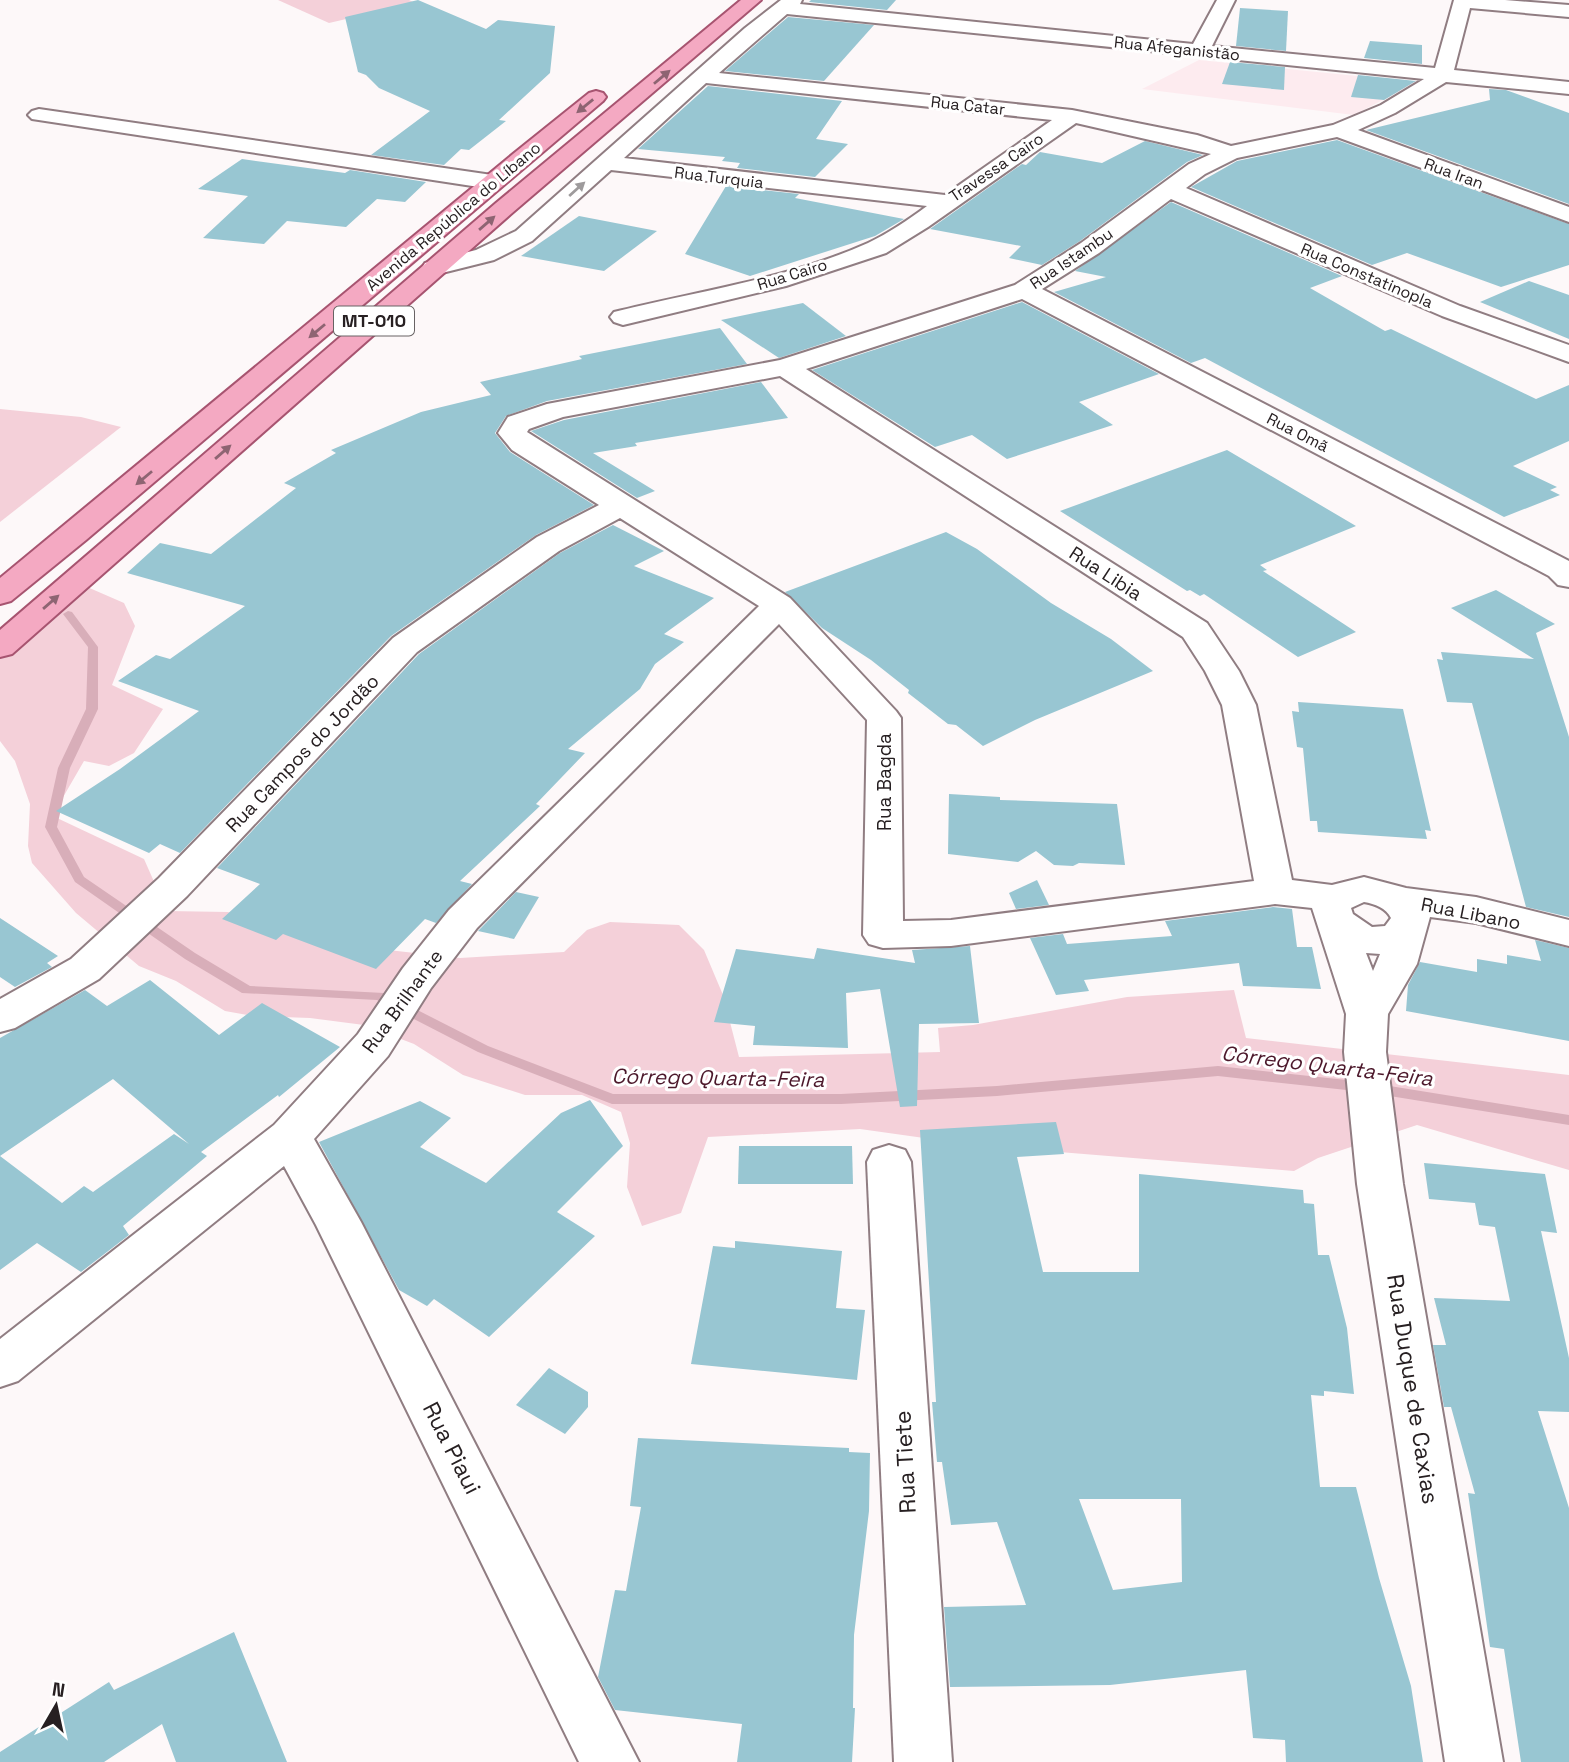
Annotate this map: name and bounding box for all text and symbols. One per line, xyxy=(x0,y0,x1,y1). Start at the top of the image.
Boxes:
street label: Rua Afeganistão xyxy=(1113,31,1241,66)
one-way arrow xyxy=(653,70,670,85)
street label: Rua Catar xyxy=(930,91,1006,120)
one-way arrow xyxy=(577,98,594,113)
street label: Travessa Cairo xyxy=(945,128,1048,207)
street label: Avenida República do Líbano xyxy=(362,137,545,296)
street label: Rua Iran xyxy=(1421,153,1486,194)
street label: Rua Turquia xyxy=(673,162,765,193)
one-way arrow xyxy=(568,181,586,197)
one-way arrow xyxy=(478,215,496,231)
street label: Rua Istambu xyxy=(1026,223,1117,294)
street label: Rua Constatinopla xyxy=(1297,238,1436,313)
street label: Rua Cairo xyxy=(755,254,830,295)
road number: MT-010 xyxy=(334,306,414,335)
one-way arrow xyxy=(308,323,326,339)
street label: Rua Omã xyxy=(1263,408,1332,457)
one-way arrow xyxy=(214,444,232,460)
one-way arrow xyxy=(135,470,152,485)
street label: Rua Libia xyxy=(1064,541,1147,606)
one-way arrow xyxy=(43,595,60,610)
street label: Rua Campos do Jordão xyxy=(220,669,385,838)
street label: Rua Bagda xyxy=(872,733,897,831)
street label: Rua Libano xyxy=(1419,892,1523,935)
street label: Rua Brilhante xyxy=(356,945,448,1058)
water label: Córrego Quarta-Feira xyxy=(1220,1039,1435,1092)
water label: Córrego Quarta-Feira xyxy=(612,1062,825,1093)
street label: Rua Duque de Caxias xyxy=(1380,1272,1446,1506)
street label: Rua Piaui xyxy=(416,1397,488,1499)
street label: Rua Tiete xyxy=(887,1410,923,1514)
north arrow xyxy=(21,1671,91,1741)
text: N xyxy=(50,1676,67,1703)

